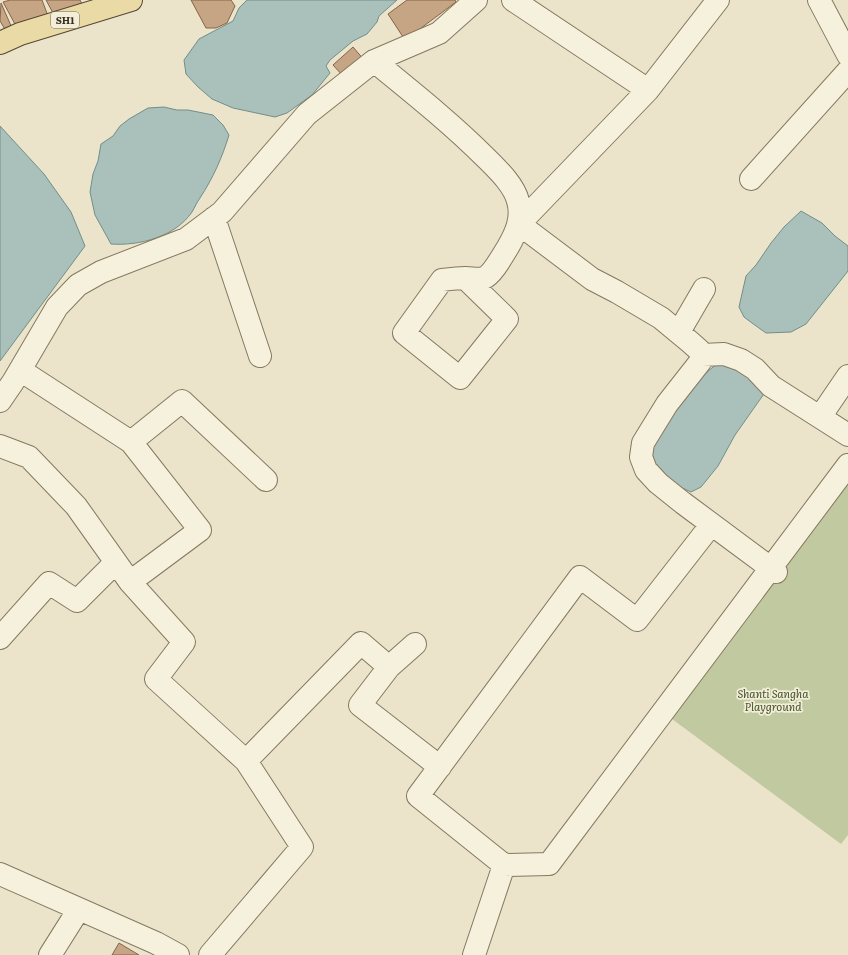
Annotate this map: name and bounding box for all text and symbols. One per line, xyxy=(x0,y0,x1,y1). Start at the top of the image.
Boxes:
road number: SH1 xyxy=(51,12,79,28)
park label: Shanti Sangha Playground xyxy=(737,685,809,714)

